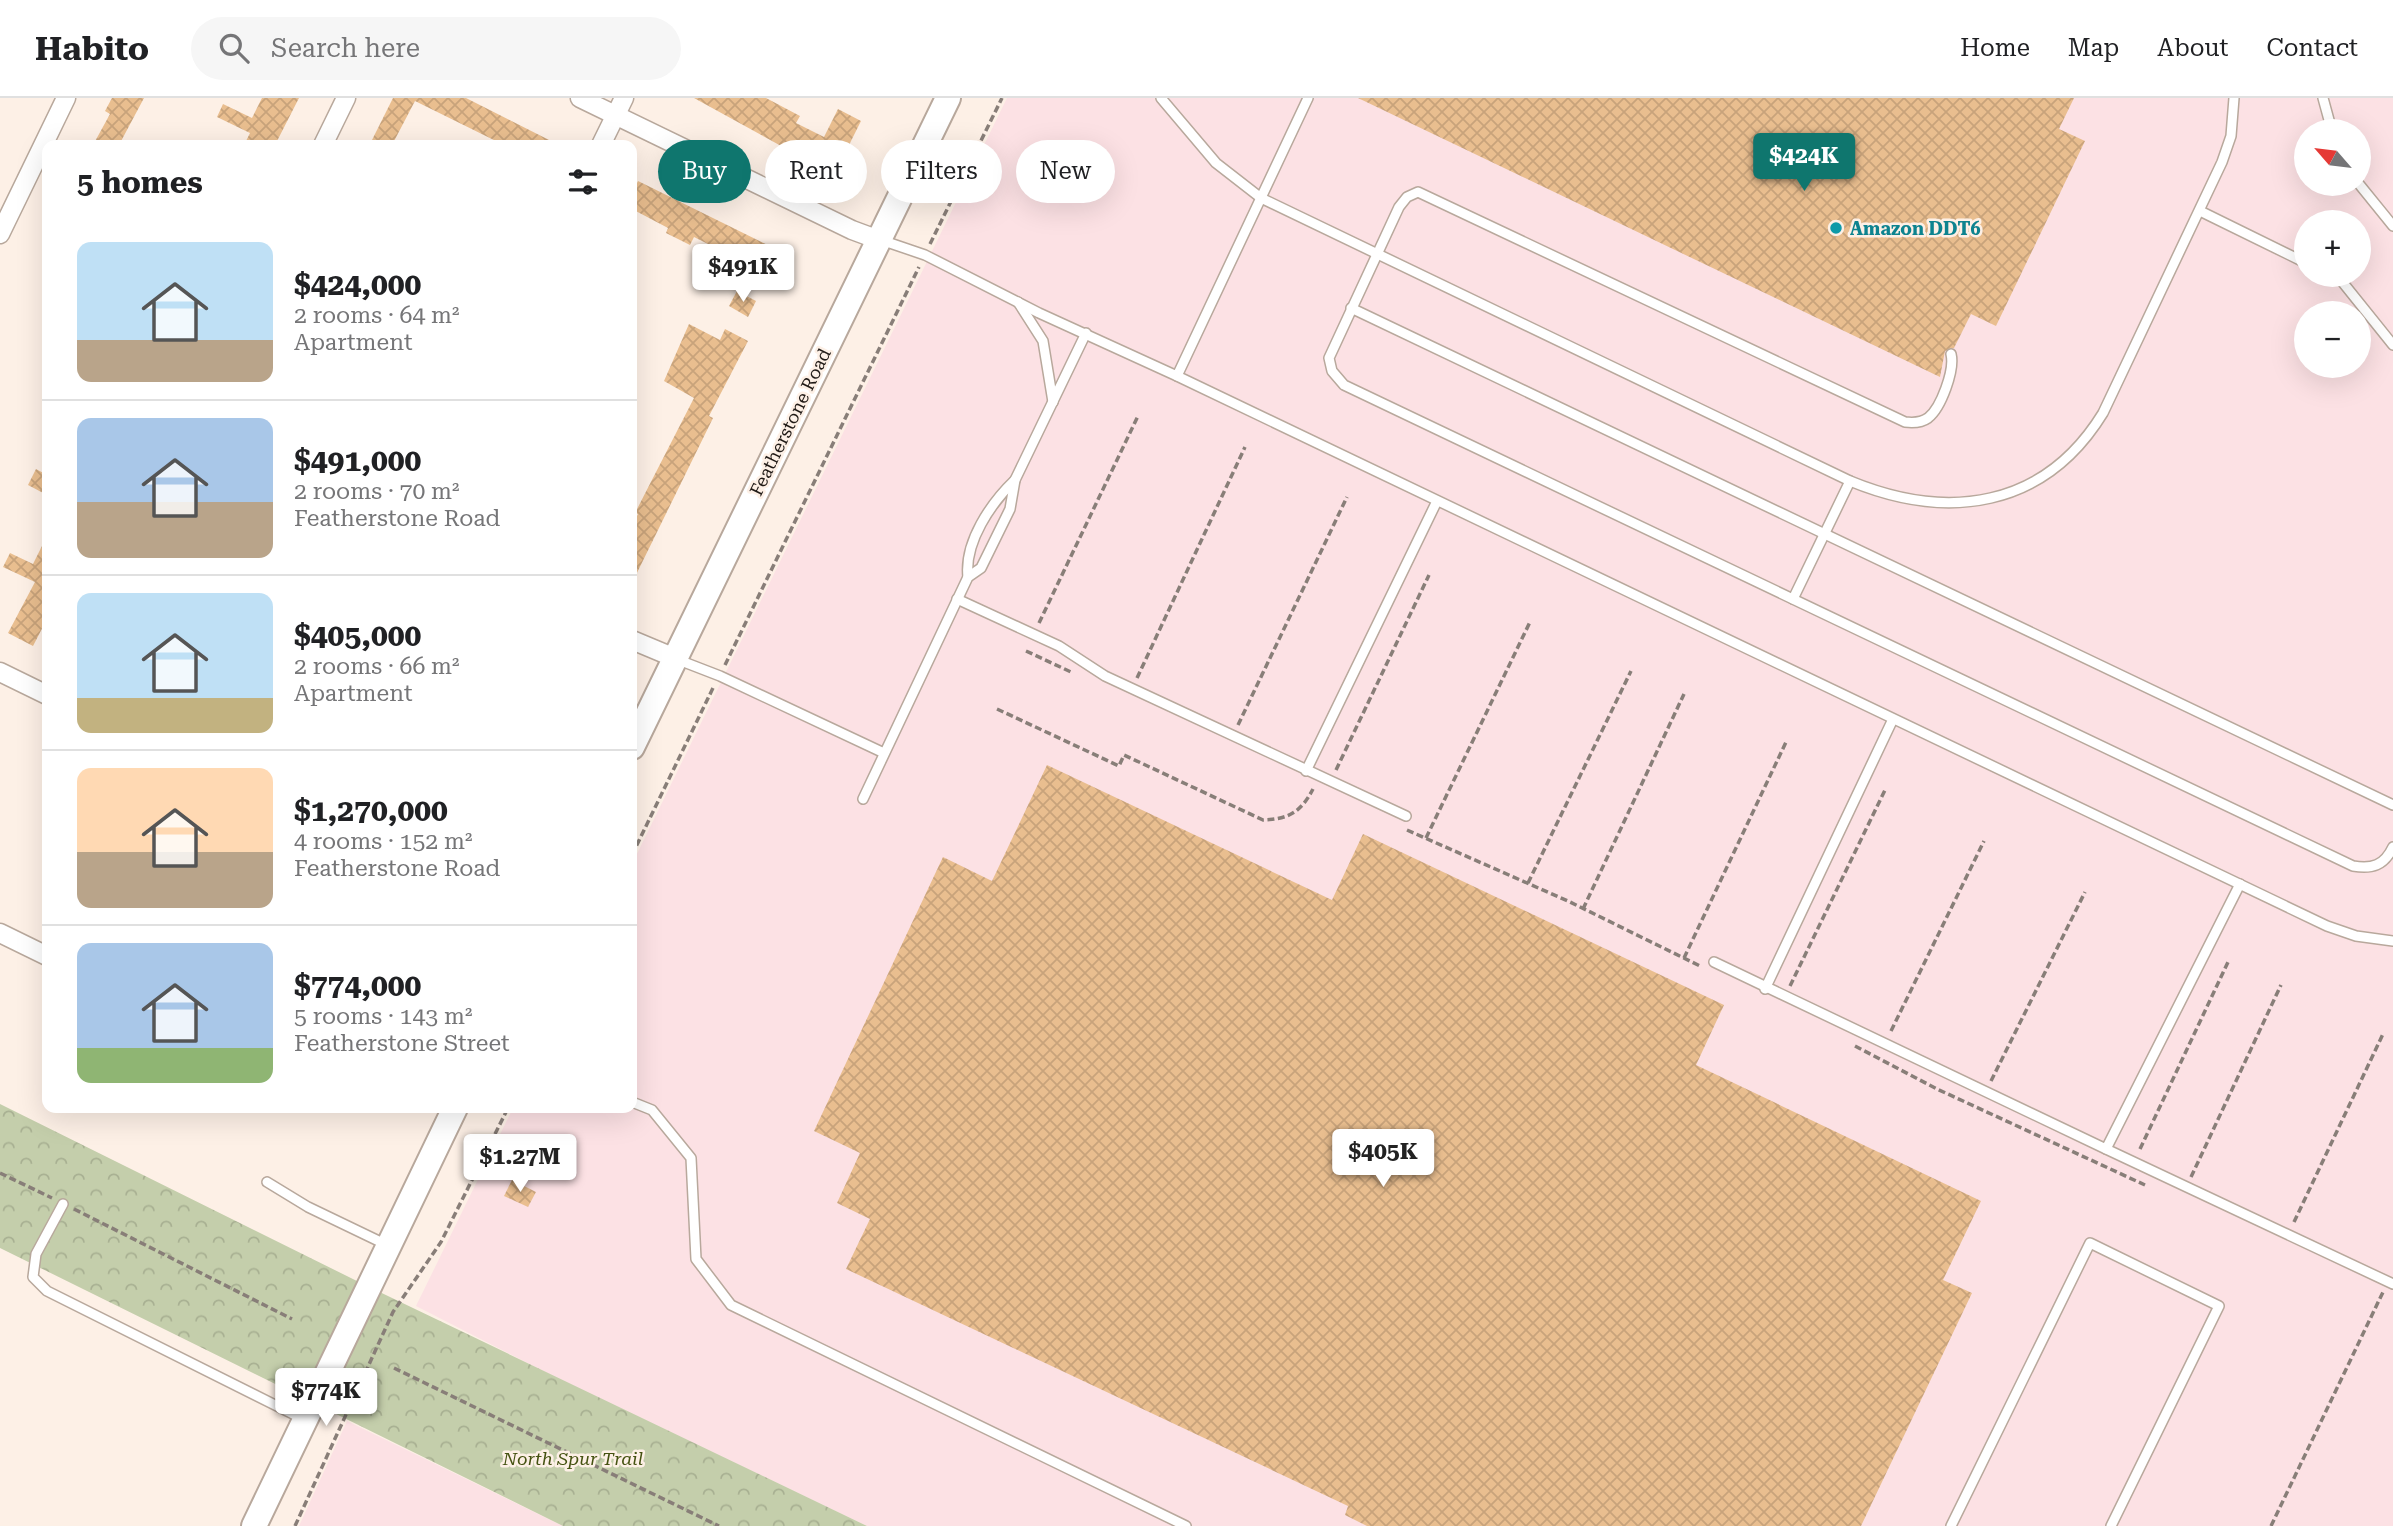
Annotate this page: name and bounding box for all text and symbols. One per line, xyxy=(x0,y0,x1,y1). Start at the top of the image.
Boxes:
search box xyxy=(191,17,681,80)
text: Habito xyxy=(35,29,149,68)
icon: search xyxy=(215,29,253,67)
text: Search here xyxy=(271,33,420,63)
text: Home xyxy=(1960,34,2030,62)
text: Map xyxy=(2068,34,2119,62)
text: About xyxy=(2157,34,2228,62)
text: Contact xyxy=(2266,34,2358,62)
north arrow xyxy=(2294,119,2371,196)
map controls xyxy=(2294,119,2371,378)
pin: $424K xyxy=(1755,134,1853,193)
chip: Buy xyxy=(658,140,751,203)
chip: Rent xyxy=(765,140,867,203)
chip: Filters xyxy=(881,140,1002,203)
chip: New xyxy=(1016,140,1115,203)
text: $424K xyxy=(1769,142,1839,169)
icon: filters xyxy=(564,163,602,201)
text: 5 homes xyxy=(77,165,203,200)
button: + xyxy=(2294,210,2371,287)
place label: Amazon DDT6 xyxy=(1850,218,1981,239)
marker: Amazon DDT6 xyxy=(1828,220,1844,236)
pin: $491K xyxy=(694,244,792,304)
text: $491K xyxy=(708,253,778,280)
text: $424,000 xyxy=(294,267,421,302)
icon: home xyxy=(133,270,217,354)
button: − xyxy=(2294,301,2371,378)
text: 2 rooms · 64 m² xyxy=(294,302,460,329)
text: Apartment xyxy=(294,329,413,356)
street label: Featherstone Road xyxy=(745,344,835,499)
text: $491,000 xyxy=(294,443,421,478)
icon: home xyxy=(133,446,217,530)
text: 2 rooms · 70 m² xyxy=(294,478,460,505)
text: Featherstone Road xyxy=(294,505,500,532)
text: $405,000 xyxy=(294,618,421,653)
icon: home xyxy=(133,621,217,705)
text: 2 rooms · 66 m² xyxy=(294,653,460,680)
text: Apartment xyxy=(294,680,413,707)
text: $1,270,000 xyxy=(294,793,448,828)
icon: home xyxy=(133,796,217,880)
text: 4 rooms · 152 m² xyxy=(294,828,472,855)
text: Featherstone Road xyxy=(294,855,500,882)
text: $774,000 xyxy=(294,968,421,1003)
icon: home xyxy=(133,971,217,1055)
text: 5 rooms · 143 m² xyxy=(294,1003,472,1030)
text: Featherstone Street xyxy=(294,1030,510,1057)
pin: $405K xyxy=(1334,1130,1432,1189)
pin: $1.27M xyxy=(463,1134,577,1194)
text: $405K xyxy=(1348,1138,1418,1165)
text: $1.27M xyxy=(480,1143,560,1170)
pin: $774K xyxy=(277,1368,375,1428)
text: $774K xyxy=(291,1377,361,1404)
park label: North Spur Trail xyxy=(502,1448,643,1469)

